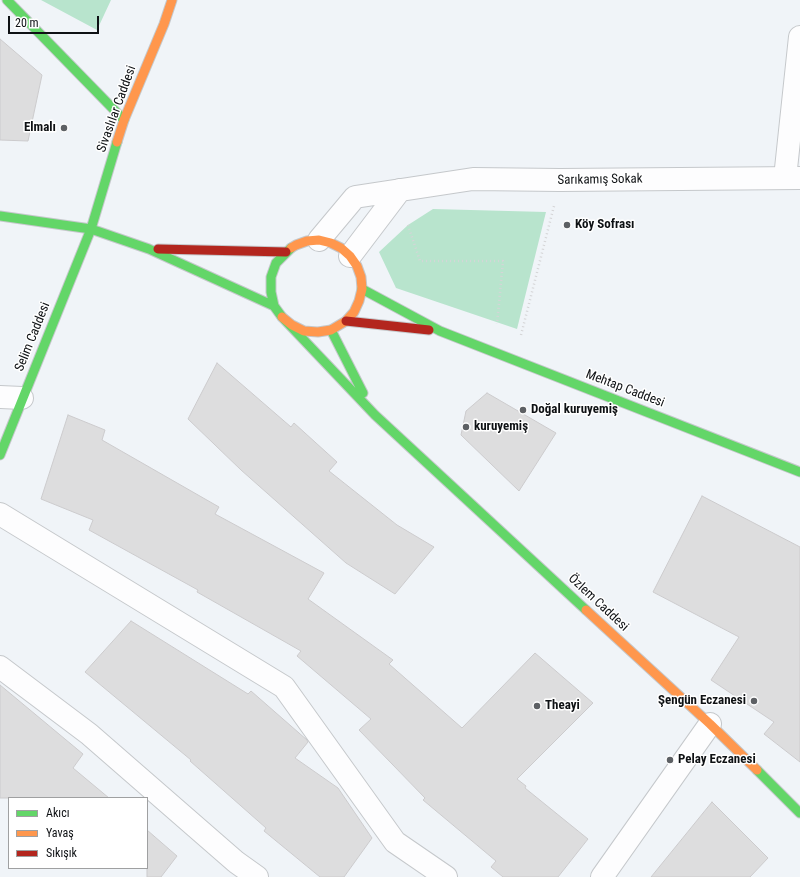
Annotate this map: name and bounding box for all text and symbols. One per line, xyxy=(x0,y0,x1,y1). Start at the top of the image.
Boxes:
scale bar xyxy=(10,8,101,34)
text: 20 m xyxy=(15,16,39,30)
street label: Sivaslılar Caddesi xyxy=(94,64,140,154)
place label: Elmalı xyxy=(24,120,56,136)
marker: Elmalı xyxy=(59,123,69,133)
street label: Sarıkamış Sokak xyxy=(557,171,643,189)
place label: Köy Sofrası xyxy=(575,217,634,233)
marker: Köy Sofrası xyxy=(562,220,572,230)
street label: Selim Caddesi xyxy=(12,300,54,374)
street label: Mehtap Caddesi xyxy=(583,367,667,411)
place label: Doğal kuruyemiş xyxy=(531,402,618,418)
marker: Doğal kuruyemiş xyxy=(518,405,528,415)
place label: kuruyemiş xyxy=(474,419,528,435)
marker: kuruyemiş xyxy=(461,422,471,432)
street label: Özlem Caddesi xyxy=(565,571,631,635)
place label: Şengün Eczanesi xyxy=(658,693,746,709)
marker: Şengün Eczanesi xyxy=(749,696,759,706)
place label: Theayi xyxy=(545,698,580,714)
marker: Theayi xyxy=(532,701,542,711)
place label: Pelay Eczanesi xyxy=(678,752,756,768)
marker: Pelay Eczanesi xyxy=(665,755,675,765)
legend xyxy=(8,797,148,869)
text: Akıcı xyxy=(46,806,70,820)
text: Yavaş xyxy=(46,826,74,840)
text: Sıkışık xyxy=(46,846,77,860)

